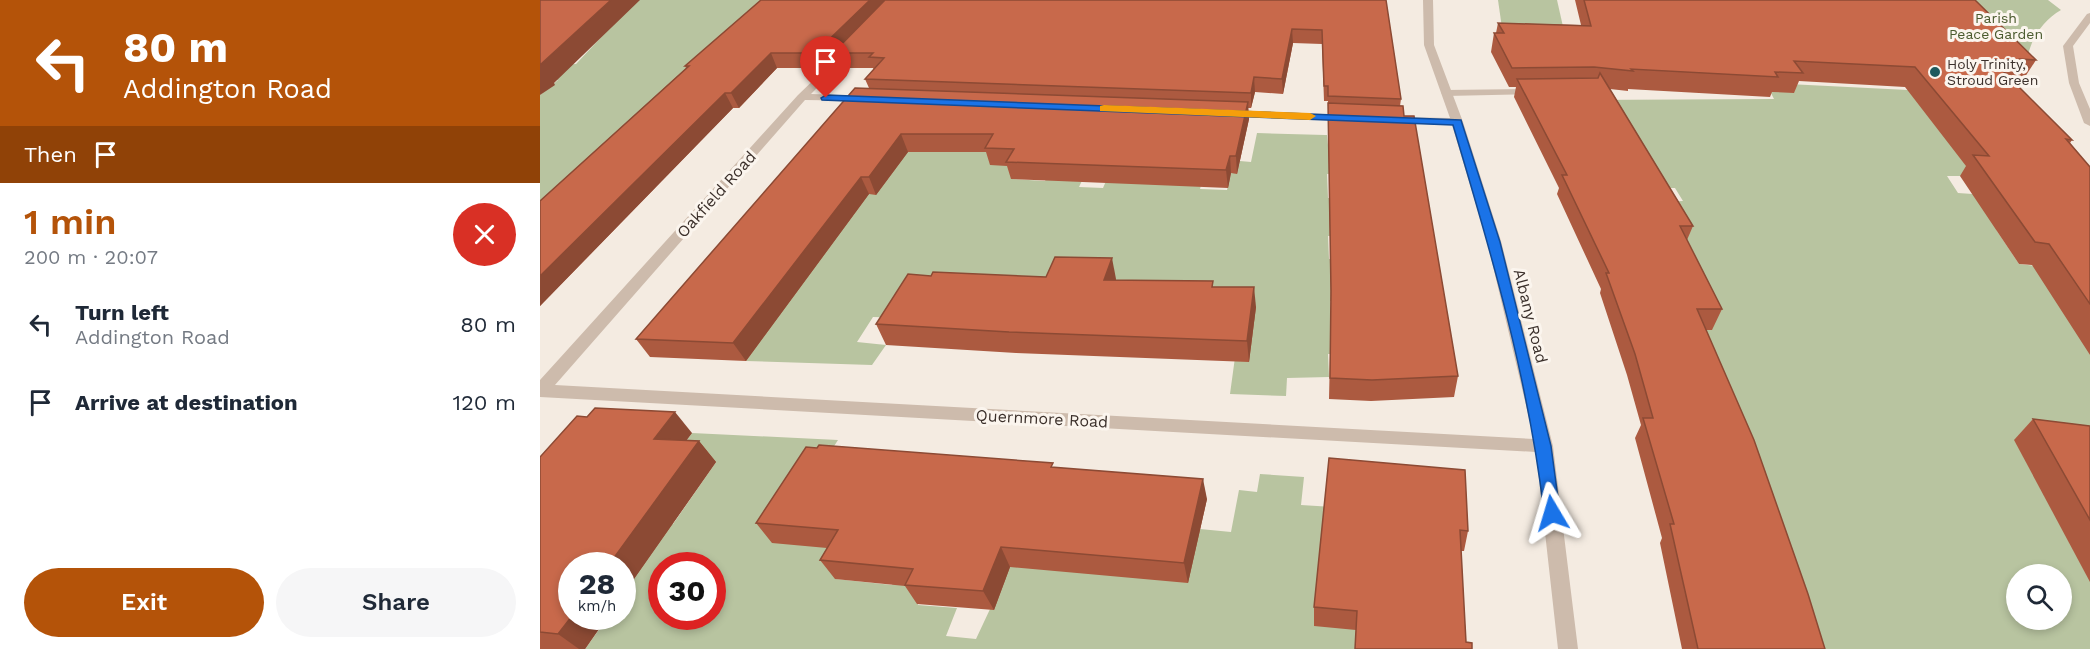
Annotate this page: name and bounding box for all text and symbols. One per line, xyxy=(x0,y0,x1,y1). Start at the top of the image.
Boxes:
park label: Parish Peace Garden xyxy=(1949,10,2043,42)
text: 80 m xyxy=(123,23,228,72)
icon: left xyxy=(24,24,102,102)
pin xyxy=(800,36,851,98)
icon: arrive xyxy=(809,45,842,78)
place label: Holy Trinity, Stroud Green xyxy=(1947,56,2038,88)
marker: Holy Trinity, Stroud Green xyxy=(1928,65,1942,79)
text: Addington Road xyxy=(123,73,332,105)
icon: arrive xyxy=(89,138,122,171)
text: Then xyxy=(24,142,77,167)
street label: Oakfield Road xyxy=(673,147,760,241)
text: 1 min xyxy=(24,201,116,243)
button: close xyxy=(453,203,516,266)
text: 200 m · 20:07 xyxy=(24,245,158,269)
street label: Albany Road xyxy=(1510,267,1551,365)
text: Turn left xyxy=(75,300,169,325)
icon: left xyxy=(24,308,57,341)
text: 80 m xyxy=(460,312,516,337)
text: Addington Road xyxy=(75,325,230,349)
icon: arrive xyxy=(24,386,57,419)
text: Arrive at destination xyxy=(75,390,298,415)
text: 120 m xyxy=(452,390,516,415)
street label: Quernmore Road xyxy=(975,406,1109,431)
position arrow xyxy=(1520,481,1584,545)
speed limit sign: 30 xyxy=(648,552,726,630)
map controls xyxy=(2006,564,2072,630)
button: search xyxy=(2006,564,2072,630)
text: 28 xyxy=(579,566,615,601)
button: Exit xyxy=(24,568,264,637)
button: Share xyxy=(276,568,516,637)
text: km/h xyxy=(578,597,616,615)

